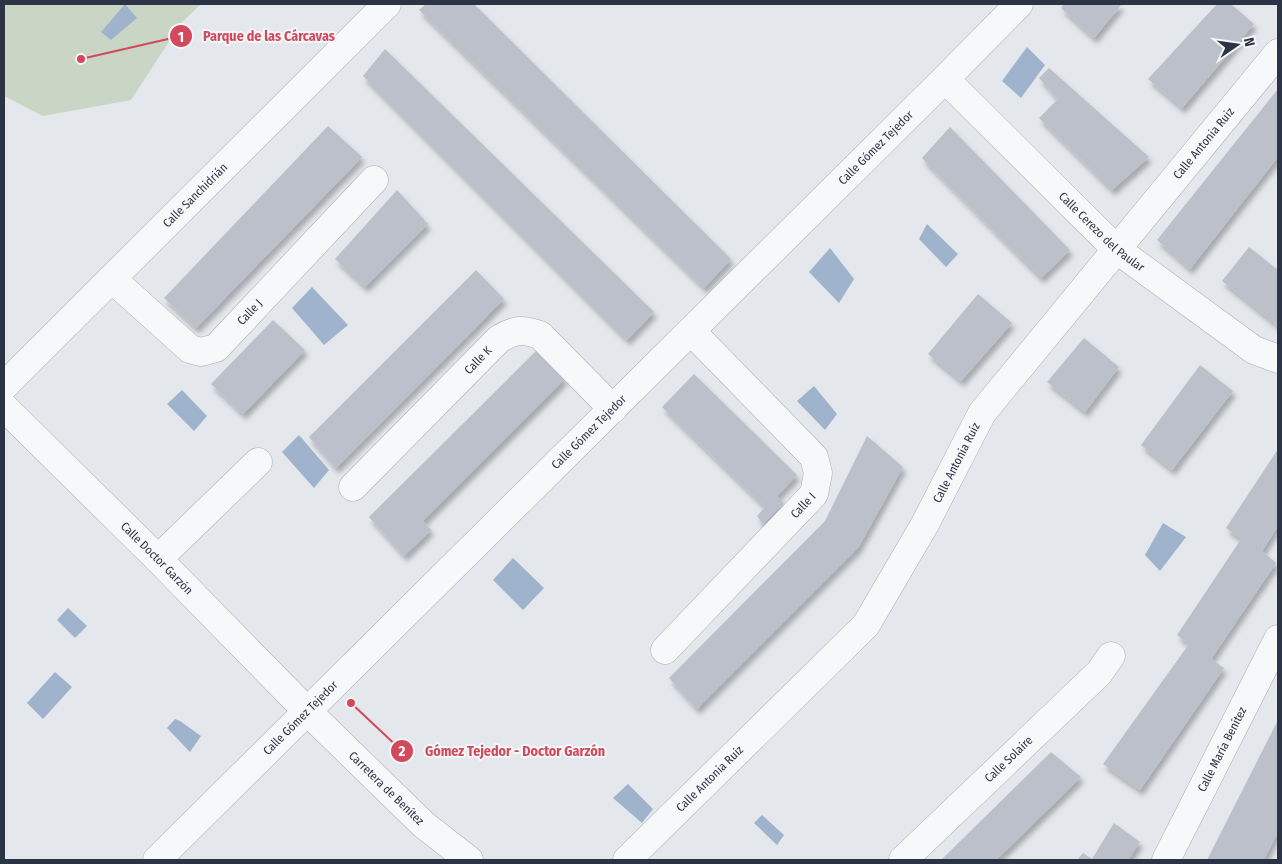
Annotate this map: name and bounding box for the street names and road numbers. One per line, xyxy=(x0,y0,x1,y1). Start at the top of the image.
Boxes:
street label: Calle Antonia Ruiz xyxy=(1170,105,1237,182)
street label: Calle Gómez Tejedor xyxy=(836,107,917,188)
street label: Calle Sanchidrián xyxy=(160,160,230,230)
street label: Calle Cerezo del Paular xyxy=(1056,189,1148,275)
street label: Calle J xyxy=(234,296,265,328)
street label: Calle K xyxy=(461,343,495,377)
street label: Calle Gómez Tejedor xyxy=(549,391,630,472)
street label: Calle Antonia Ruiz xyxy=(930,420,983,505)
street label: Calle I xyxy=(788,490,819,521)
street label: Calle Doctor Garzón xyxy=(118,519,196,597)
street label: Calle Gómez Tejedor xyxy=(260,677,341,758)
street label: Calle María Benítez xyxy=(1195,704,1250,794)
street label: Calle Solaire xyxy=(982,733,1036,785)
street label: Calle Antonia Ruiz xyxy=(673,743,746,815)
street label: Carretera de Benítez xyxy=(346,749,427,828)

